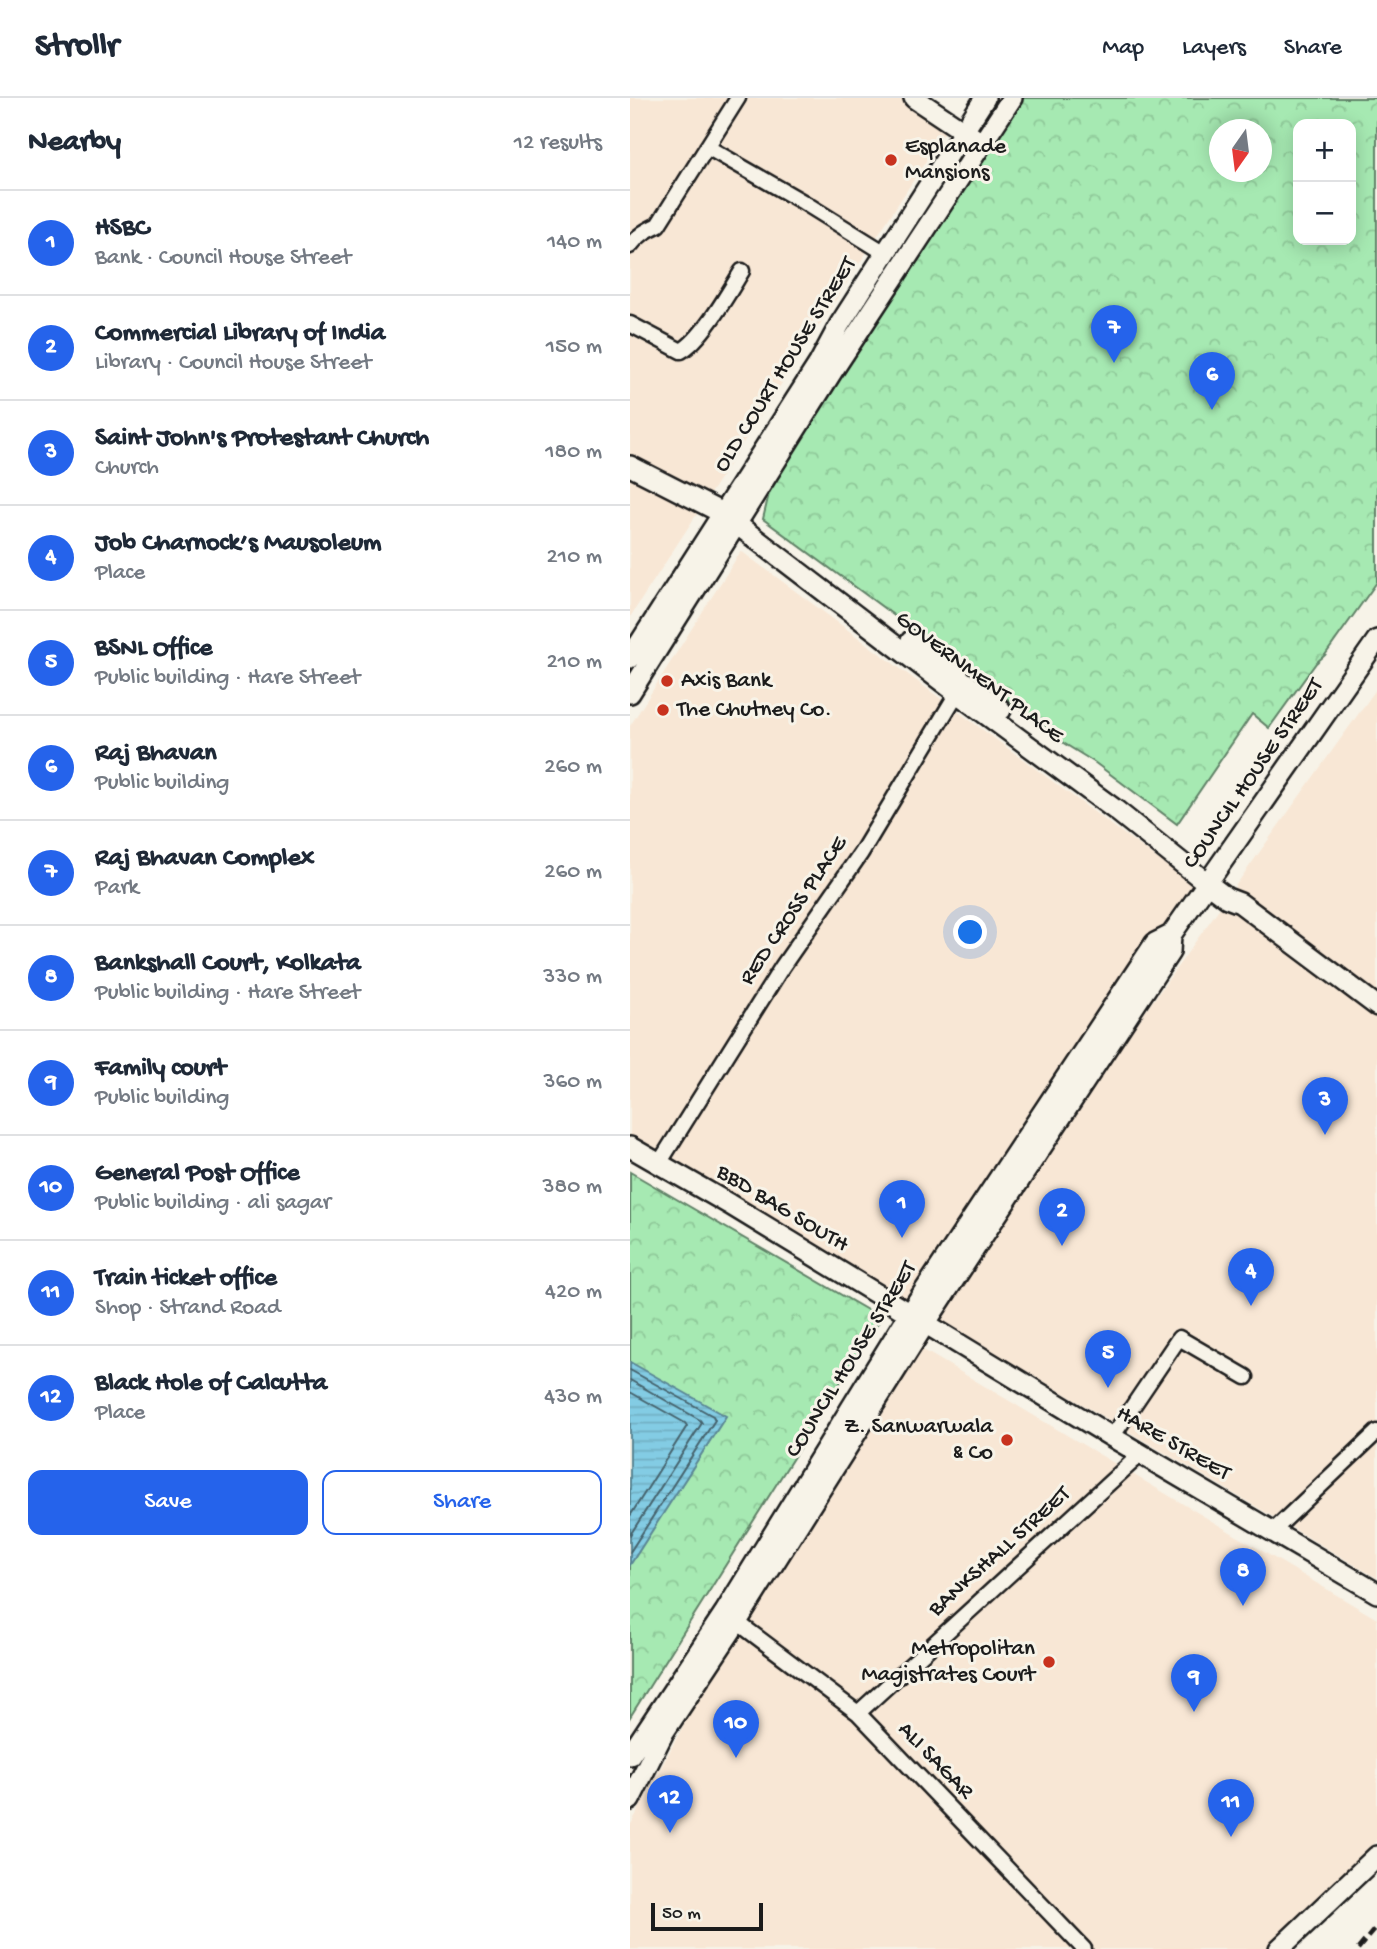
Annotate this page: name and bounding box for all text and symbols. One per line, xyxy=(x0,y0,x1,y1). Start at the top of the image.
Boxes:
text: Strollr xyxy=(35,29,119,67)
text: Map xyxy=(1102,34,1144,63)
text: Layers xyxy=(1182,34,1246,63)
text: Share xyxy=(1284,34,1342,63)
north arrow xyxy=(1209,119,1272,182)
map controls xyxy=(1293,119,1356,245)
button: + xyxy=(1293,119,1356,182)
text: Nearby xyxy=(28,126,121,161)
text: 12 results xyxy=(514,130,602,157)
place label: Esplanade Mansions xyxy=(905,134,1007,187)
marker: Esplanade Mansions xyxy=(883,152,899,168)
button: − xyxy=(1293,182,1356,245)
text: HSBC xyxy=(95,214,149,245)
text: 1 xyxy=(46,229,56,256)
text: 140 m xyxy=(547,229,602,256)
text: Bank · Council House Street xyxy=(95,245,351,272)
street label: OLD COURT HOUSE STREET xyxy=(709,252,864,477)
pin: 7 xyxy=(1091,305,1137,363)
text: Commercial Library of India xyxy=(95,319,385,350)
text: 2 xyxy=(45,334,57,361)
text: 150 m xyxy=(546,334,602,361)
text: Library · Council House Street xyxy=(95,350,371,377)
pin: 6 xyxy=(1189,352,1235,410)
text: Saint John's Protestant Church xyxy=(95,424,429,455)
text: 3 xyxy=(45,439,57,466)
text: 180 m xyxy=(545,439,602,466)
text: Church xyxy=(95,455,159,482)
text: Job Charnock’s Mausoleum xyxy=(95,529,382,560)
text: 4 xyxy=(46,544,56,571)
text: 210 m xyxy=(547,544,602,571)
text: Place xyxy=(95,560,145,587)
street label: GOVERNMENT PLACE xyxy=(890,606,1070,751)
text: BSNL Office xyxy=(95,634,212,665)
text: 5 xyxy=(45,649,57,676)
text: 210 m xyxy=(547,649,602,676)
text: Public building · Hare Street xyxy=(95,665,360,692)
place label: Axis Bank xyxy=(681,668,774,695)
marker: Axis Bank xyxy=(659,673,675,689)
street label: COUNCIL HOUSE STREET xyxy=(1178,673,1331,874)
place label: The Chutney Co. xyxy=(675,697,832,724)
marker: The Chutney Co. xyxy=(655,702,671,718)
text: Raj Bhavan xyxy=(95,739,217,770)
text: 6 xyxy=(45,754,57,781)
text: 260 m xyxy=(544,754,602,781)
text: Public building xyxy=(95,770,229,797)
street label: RED CROSS PLACE xyxy=(734,830,855,990)
text: Raj Bhavan Complex xyxy=(95,844,315,875)
text: 7 xyxy=(45,859,57,886)
text: 260 m xyxy=(544,859,602,886)
text: Park xyxy=(95,875,139,902)
your location xyxy=(953,915,987,949)
text: Bankshall Court, Kolkata xyxy=(95,949,361,980)
text: 8 xyxy=(45,964,57,991)
text: 330 m xyxy=(543,964,602,991)
text: Public building · Hare Street xyxy=(95,980,360,1007)
text: Family court xyxy=(95,1054,226,1085)
text: 9 xyxy=(45,1069,57,1096)
text: 360 m xyxy=(544,1069,602,1096)
pin: 3 xyxy=(1302,1077,1348,1135)
text: Public building xyxy=(95,1085,229,1112)
text: General Post Office xyxy=(95,1159,300,1190)
street label: BBD BAG SOUTH xyxy=(710,1159,854,1259)
text: 10 xyxy=(40,1174,62,1201)
text: 380 m xyxy=(543,1174,602,1201)
pin: 1 xyxy=(879,1180,925,1238)
pin: 2 xyxy=(1039,1188,1085,1246)
text: Public building · ali sagar xyxy=(95,1190,331,1217)
pin: 4 xyxy=(1228,1248,1274,1306)
street label: COUNCIL HOUSE STREET xyxy=(781,1256,924,1463)
text: Train ticket office xyxy=(95,1264,277,1295)
text: 11 xyxy=(42,1279,60,1306)
text: 420 m xyxy=(545,1279,602,1306)
text: Shop · Strand Road xyxy=(95,1295,280,1322)
pin: 5 xyxy=(1085,1330,1131,1388)
text: Black Hole of Calcutta xyxy=(95,1369,327,1400)
text: 12 xyxy=(41,1384,61,1411)
text: 430 m xyxy=(544,1384,602,1411)
text: Place xyxy=(95,1400,145,1427)
street label: HARE STREET xyxy=(1111,1400,1236,1488)
place label: Z. Sanwarwala & Co xyxy=(844,1414,994,1467)
marker: Z. Sanwarwala & Co xyxy=(999,1432,1015,1448)
button: Save xyxy=(28,1470,308,1535)
button: Share xyxy=(322,1470,602,1535)
street label: BANKSHALL STREET xyxy=(923,1480,1077,1624)
pin: 8 xyxy=(1220,1548,1266,1606)
place label: Metropolitan Magistrates Court xyxy=(862,1636,1037,1689)
marker: Metropolitan Magistrates Court xyxy=(1041,1654,1057,1670)
pin: 9 xyxy=(1171,1654,1217,1712)
pin: 10 xyxy=(713,1700,759,1758)
street label: ALI SAGAR xyxy=(891,1717,979,1806)
pin: 12 xyxy=(647,1775,693,1833)
pin: 11 xyxy=(1208,1779,1254,1837)
scale bar xyxy=(651,1900,763,1932)
text: 50 m xyxy=(662,1903,701,1926)

